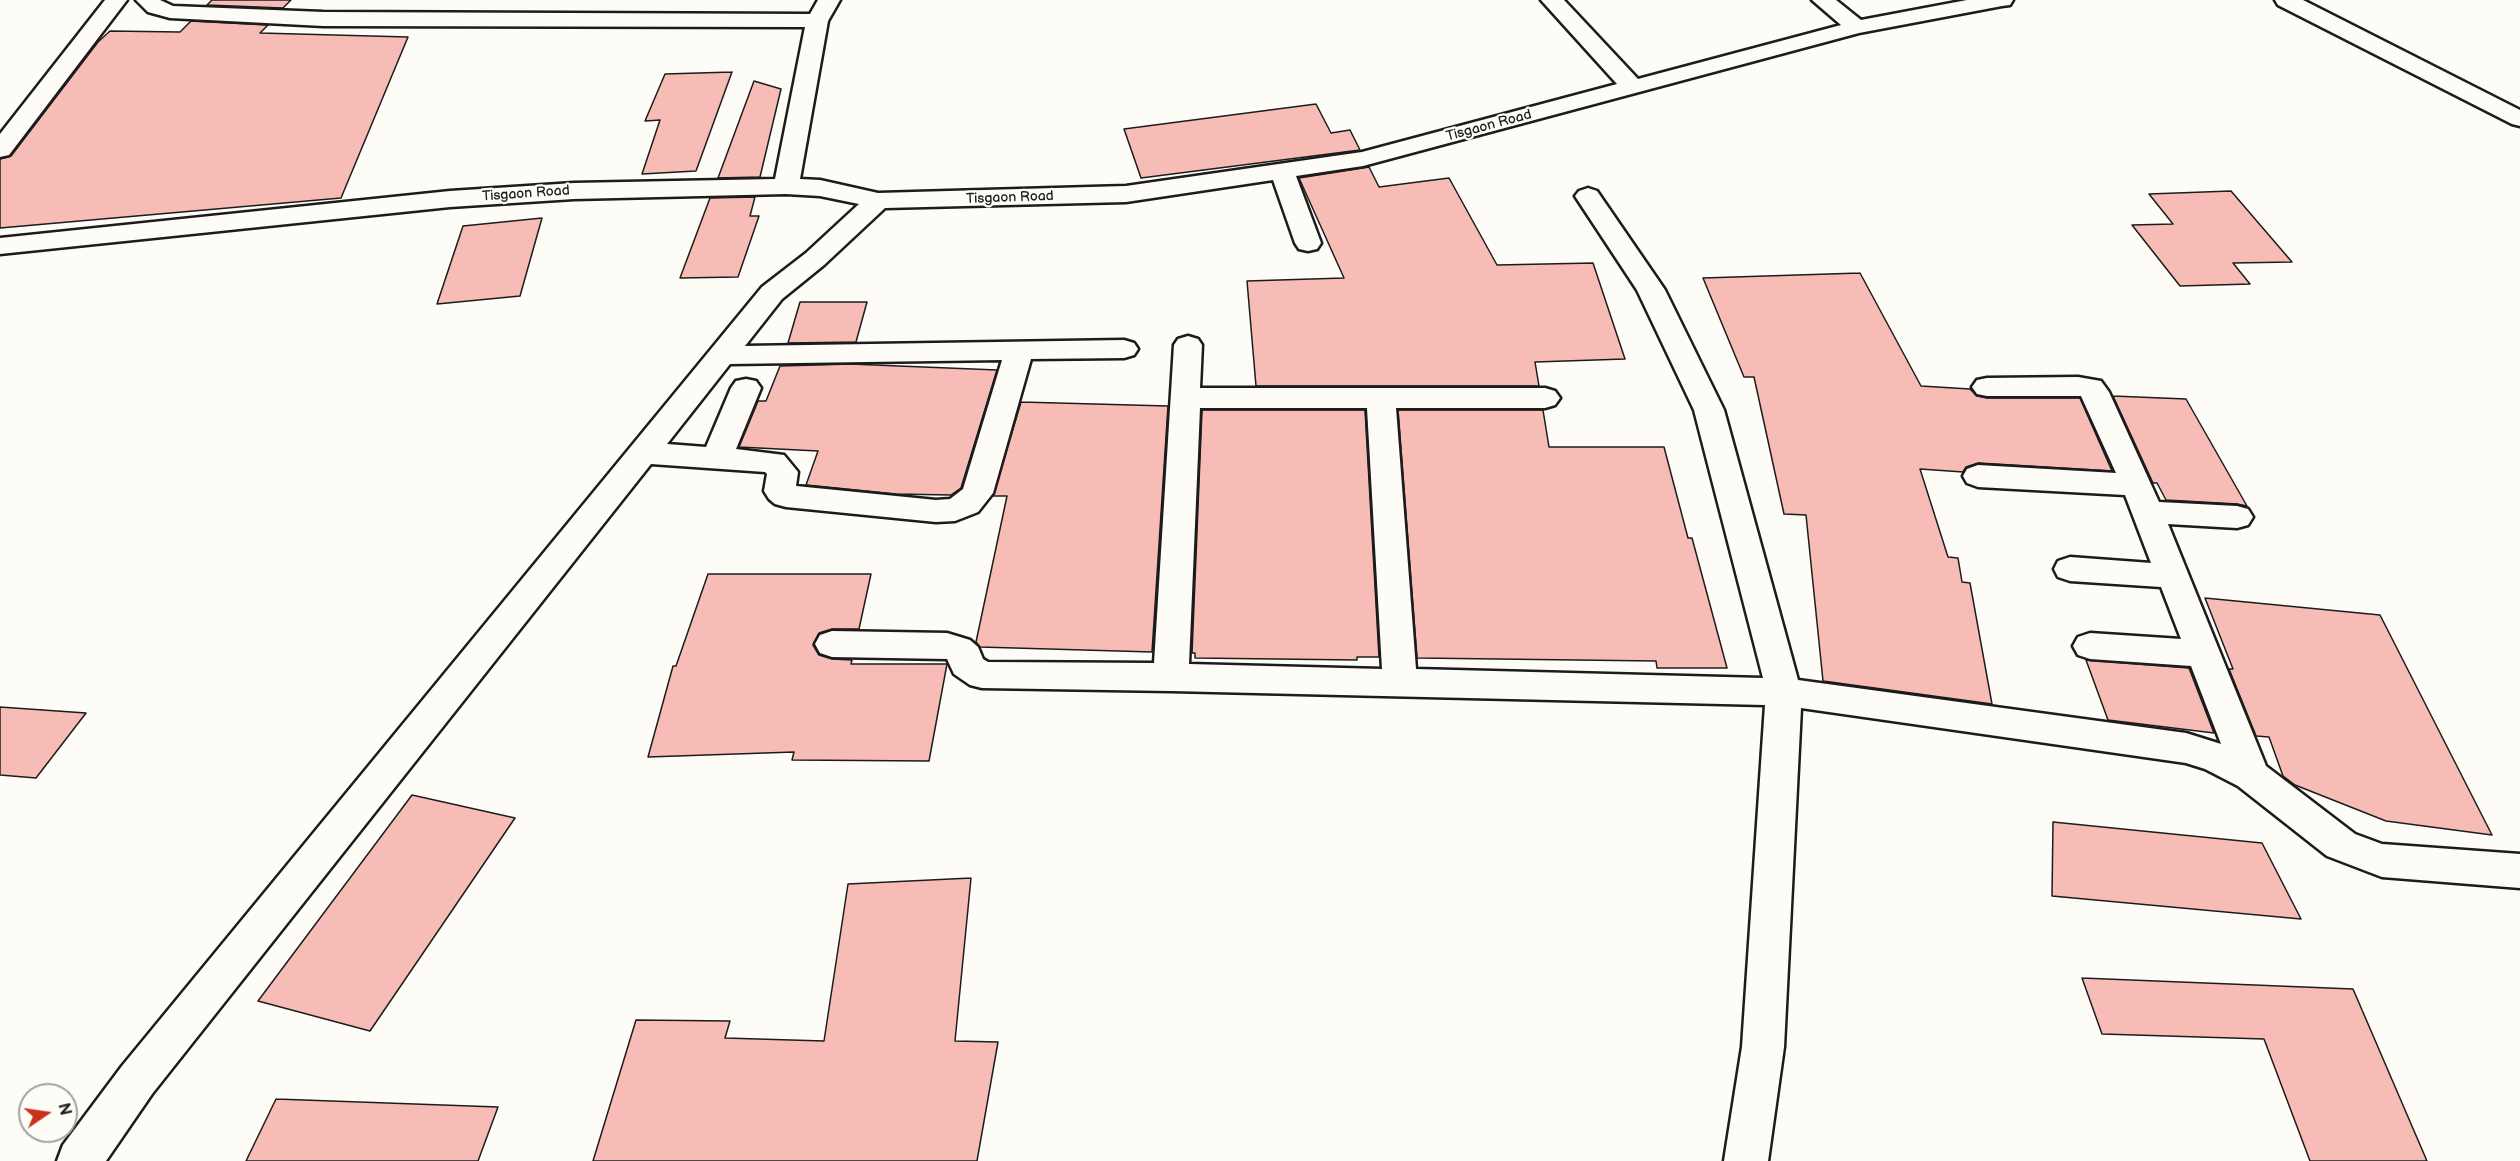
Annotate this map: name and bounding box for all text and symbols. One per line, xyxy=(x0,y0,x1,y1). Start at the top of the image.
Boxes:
street label: Tisgaon Road xyxy=(1445,107,1533,145)
street label: Tisgaon Road xyxy=(482,183,570,205)
street label: Tisgaon Road xyxy=(966,188,1054,208)
north arrow xyxy=(18,1083,78,1143)
text: N xyxy=(53,1101,75,1117)

